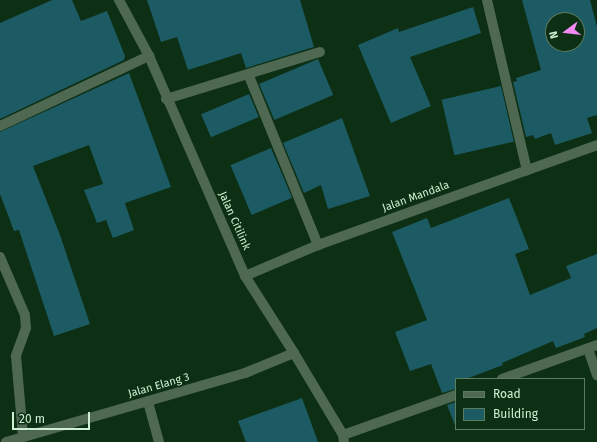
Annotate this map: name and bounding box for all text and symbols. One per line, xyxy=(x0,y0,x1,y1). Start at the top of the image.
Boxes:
north arrow xyxy=(545,12,585,52)
text: N xyxy=(547,30,561,40)
street label: Jalan Mandala xyxy=(381,179,451,215)
street label: Jalan Citilink xyxy=(215,190,253,252)
street label: Jalan Elang 3 xyxy=(127,371,191,401)
legend xyxy=(455,378,585,430)
text: Road xyxy=(493,387,521,401)
scale bar xyxy=(14,404,92,430)
text: Building xyxy=(493,407,538,421)
text: 20 m xyxy=(19,412,45,426)

